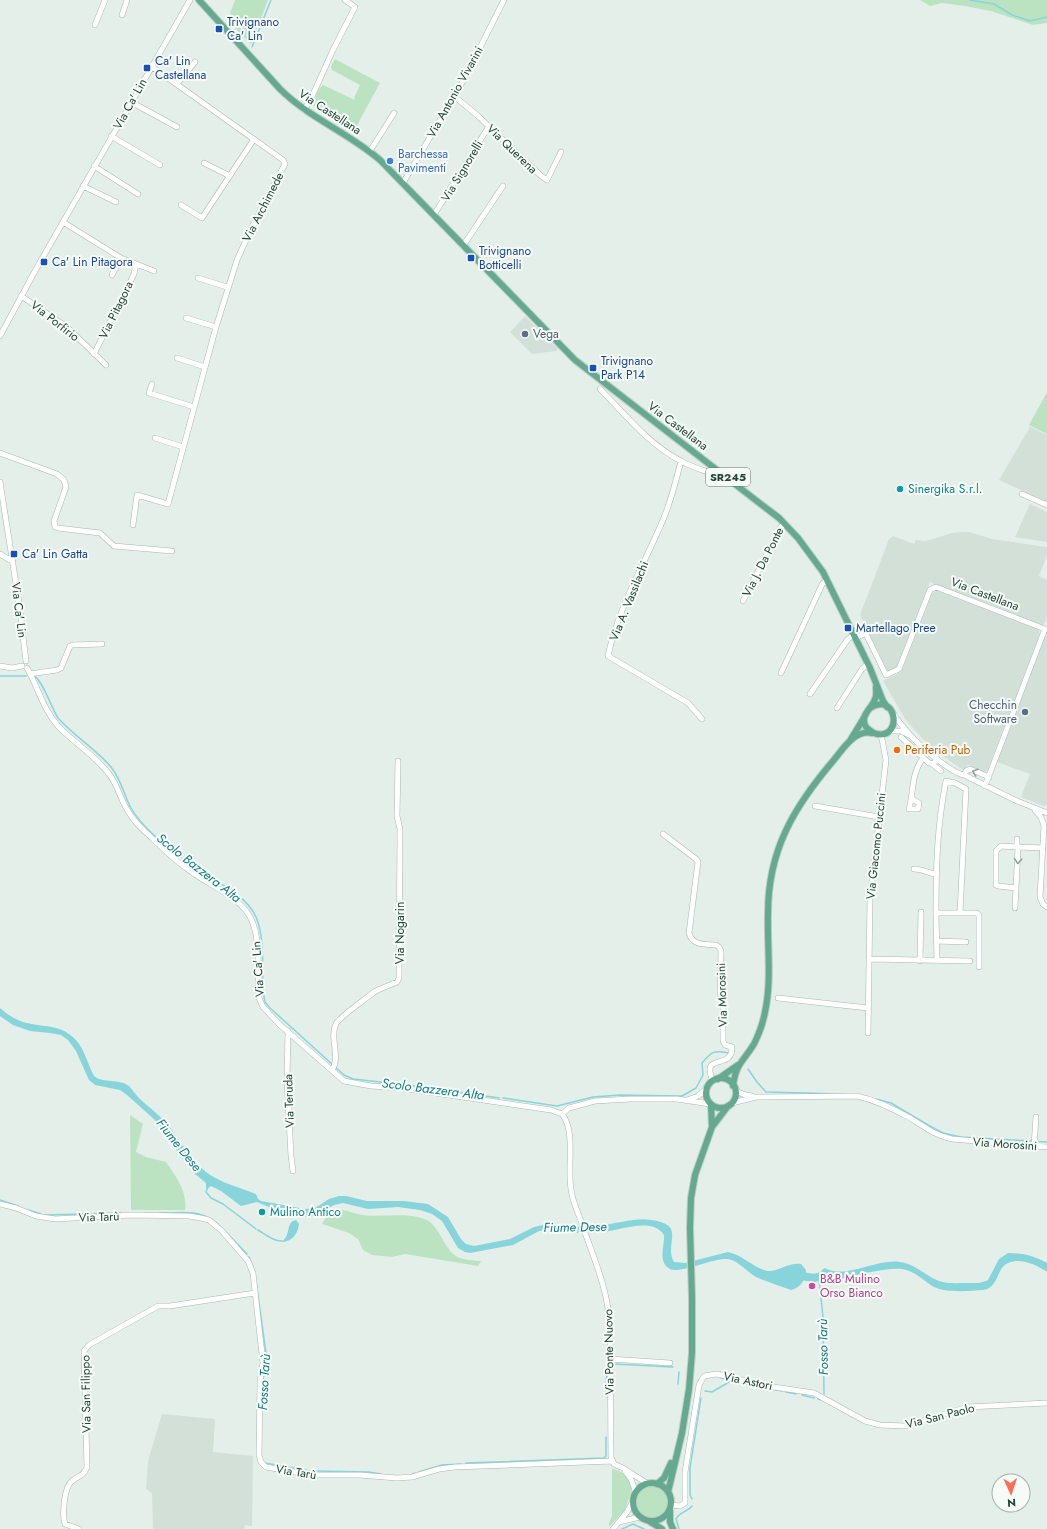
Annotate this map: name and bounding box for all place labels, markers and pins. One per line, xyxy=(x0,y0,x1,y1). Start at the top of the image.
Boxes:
place label: Trivignano Ca' Lin xyxy=(227,13,279,45)
marker: Trivignano Ca' Lin xyxy=(214,24,224,34)
place label: Ca' Lin Castellana xyxy=(155,52,206,84)
marker: Ca' Lin Castellana xyxy=(142,63,152,73)
place label: Barchessa Pavimenti xyxy=(398,145,448,177)
marker: Barchessa Pavimenti xyxy=(385,156,395,166)
place label: Trivignano Botticelli xyxy=(479,242,531,274)
place label: Ca' Lin Pitagora xyxy=(52,253,133,271)
marker: Trivignano Botticelli xyxy=(466,253,476,263)
marker: Ca' Lin Pitagora xyxy=(39,257,49,267)
place label: Vega xyxy=(533,325,559,343)
marker: Vega xyxy=(520,329,530,339)
place label: Trivignano Park P14 xyxy=(601,352,653,384)
marker: Trivignano Park P14 xyxy=(588,363,598,373)
place label: Sinergika S.r.l. xyxy=(908,480,982,498)
marker: Sinergika S.r.l. xyxy=(895,484,905,494)
place label: Ca' Lin Gatta xyxy=(22,545,88,563)
marker: Ca' Lin Gatta xyxy=(9,549,19,559)
place label: Martellago Pree xyxy=(856,619,936,637)
marker: Martellago Pree xyxy=(843,623,853,633)
place label: Checchin Software xyxy=(969,696,1017,728)
marker: Checchin Software xyxy=(1020,707,1030,717)
place label: Periferia Pub xyxy=(905,741,970,759)
marker: Periferia Pub xyxy=(892,745,902,755)
place label: Mulino Antico xyxy=(270,1203,341,1221)
marker: Mulino Antico xyxy=(257,1207,267,1217)
place label: B&B Mulino Orso Bianco xyxy=(820,1270,883,1302)
marker: B&B Mulino Orso Bianco xyxy=(807,1281,817,1291)

